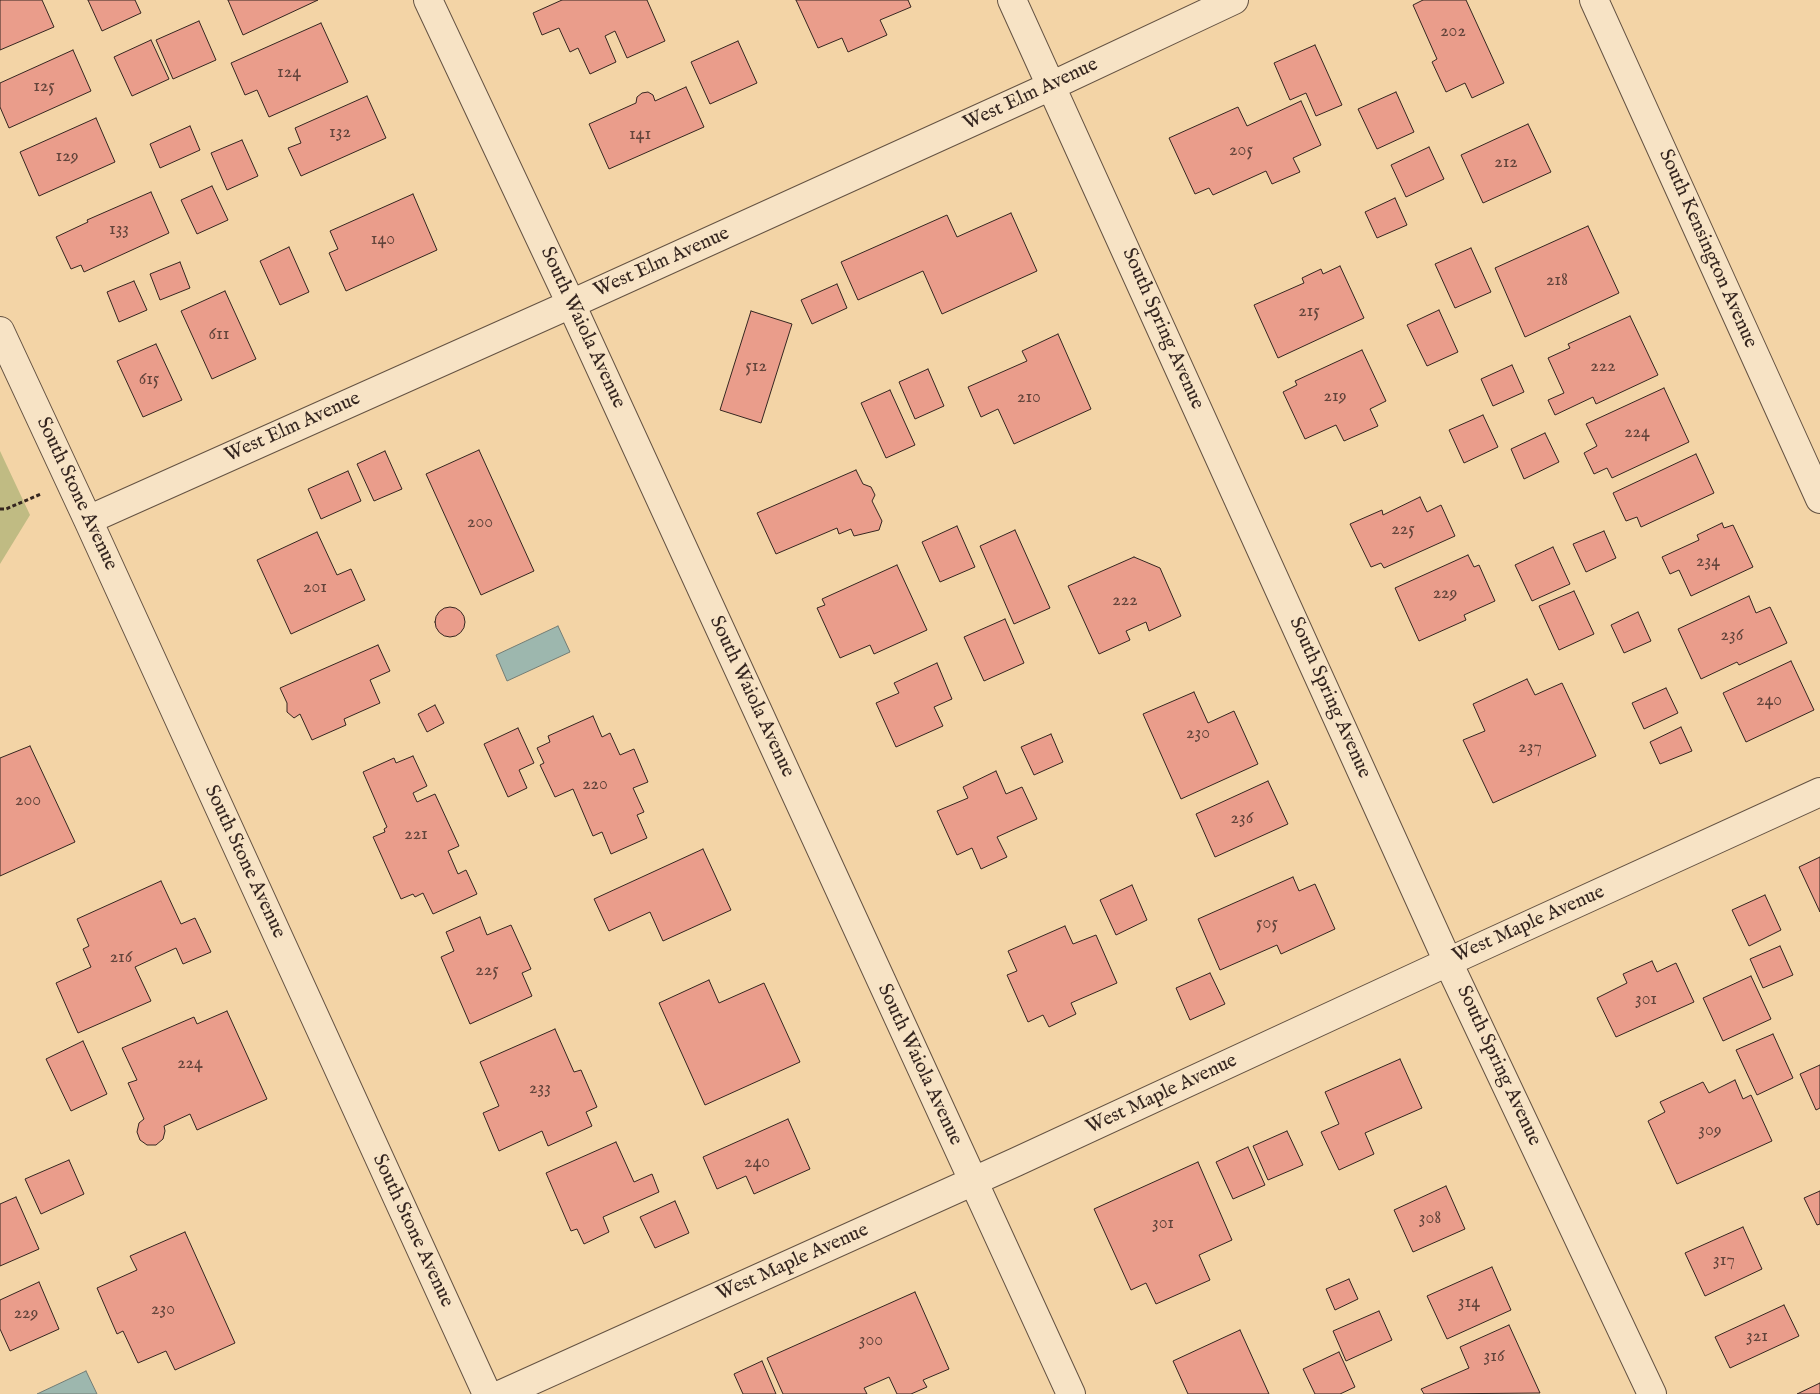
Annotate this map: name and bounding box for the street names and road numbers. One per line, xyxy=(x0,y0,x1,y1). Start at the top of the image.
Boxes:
street label: West Elm Avenue xyxy=(960,53,1102,137)
street label: South Kensington Avenue xyxy=(1652,146,1762,352)
street label: West Elm Avenue xyxy=(591,222,733,304)
street label: South Waiola Avenue xyxy=(534,244,630,412)
street label: South Spring Avenue xyxy=(1116,245,1208,413)
street label: West Elm Avenue xyxy=(222,387,364,469)
street label: South Stone Avenue xyxy=(30,414,122,574)
street label: South Waiola Avenue xyxy=(703,613,799,781)
street label: South Spring Avenue xyxy=(1283,614,1375,782)
street label: South Stone Avenue xyxy=(198,782,290,942)
street label: West Maple Avenue xyxy=(1449,881,1609,969)
street label: South Waiola Avenue xyxy=(871,981,967,1149)
street label: South Spring Avenue xyxy=(1450,982,1546,1150)
street label: West Maple Avenue xyxy=(1083,1050,1241,1140)
street label: South Stone Avenue xyxy=(366,1151,458,1311)
street label: West Maple Avenue xyxy=(713,1219,873,1307)

